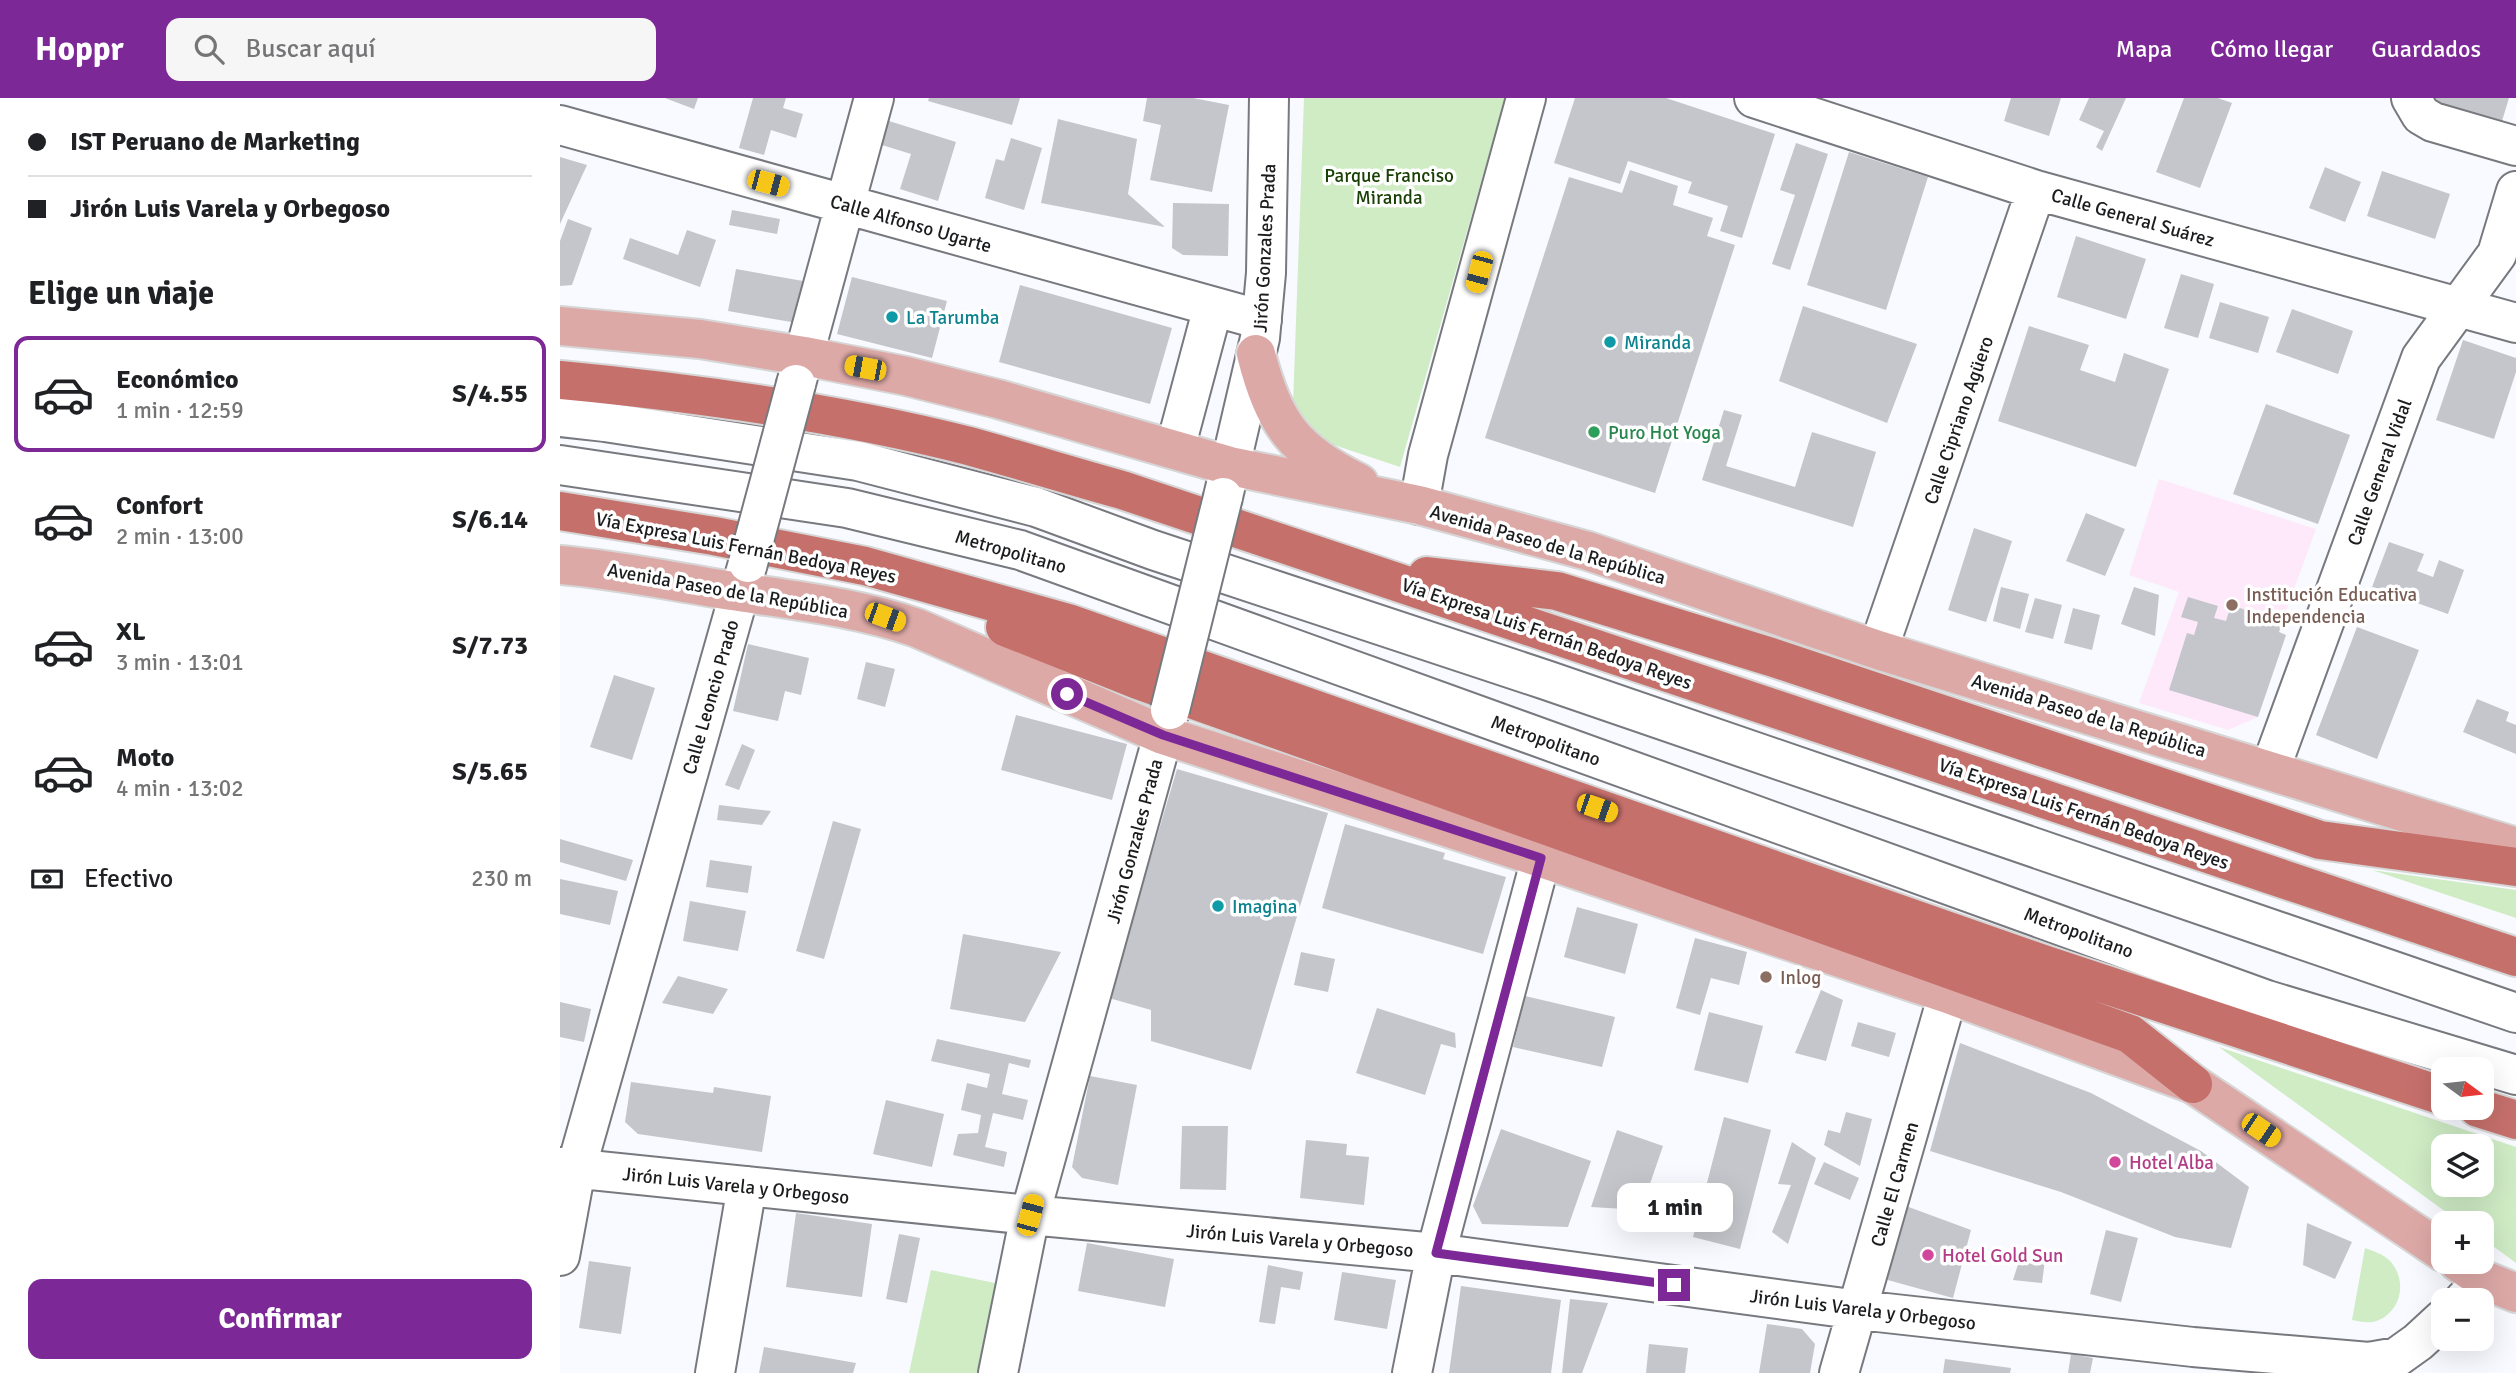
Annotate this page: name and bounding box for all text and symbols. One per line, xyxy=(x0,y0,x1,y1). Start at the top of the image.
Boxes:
search box xyxy=(166,18,656,81)
text: Hoppr xyxy=(35,29,124,70)
icon: search xyxy=(190,30,228,68)
text: Buscar aquí xyxy=(246,33,376,65)
text: Mapa xyxy=(2116,34,2172,64)
text: Cómo llegar xyxy=(2210,34,2333,64)
text: Guardados xyxy=(2371,34,2481,64)
text: IST Peruano de Marketing xyxy=(70,126,360,158)
street label: Jirón Gonzales Prada xyxy=(1249,163,1281,333)
park label: Parque Franciso Miranda xyxy=(1324,164,1454,210)
car xyxy=(745,167,792,199)
street label: Calle General Suárez xyxy=(2048,183,2217,253)
street label: Calle Alfonso Ugarte xyxy=(827,189,994,258)
text: Jirón Luis Varela y Orbegoso xyxy=(70,193,390,225)
car xyxy=(1464,249,1495,295)
text: Elige un viaje xyxy=(28,274,214,313)
place label: La Tarumba xyxy=(906,306,999,330)
marker: La Tarumba xyxy=(884,309,900,325)
place label: Miranda xyxy=(1624,331,1691,355)
street label: Calle Cipriano Agüero xyxy=(1919,333,1999,508)
marker: Miranda xyxy=(1602,334,1618,350)
car xyxy=(843,354,888,382)
icon: car xyxy=(32,363,95,426)
text: Económico xyxy=(116,364,239,396)
text: S/4.55 xyxy=(452,378,528,410)
text: 1 min · 12:59 xyxy=(116,396,244,425)
street label: Calle General Vidal xyxy=(2342,396,2418,549)
place label: Puro Hot Yoga xyxy=(1608,421,1721,445)
marker: Puro Hot Yoga xyxy=(1586,424,1602,440)
icon: car xyxy=(32,489,95,552)
text: Confort xyxy=(116,490,203,522)
street label: Avenida Paseo de la República xyxy=(1427,500,1668,590)
text: S/6.14 xyxy=(452,504,528,536)
street label: Vía Expresa Luis Fernán Bedoya Reyes xyxy=(594,507,898,589)
text: 2 min · 13:00 xyxy=(116,522,244,551)
street label: Metropolitano xyxy=(952,525,1069,579)
street label: Avenida Paseo de la República xyxy=(606,558,850,624)
street label: Vía Expresa Luis Fernán Bedoya Reyes xyxy=(1398,573,1695,695)
place label: Institución Educativa Independencia xyxy=(2246,583,2417,629)
marker: Institución Educativa Independencia xyxy=(2224,597,2240,613)
car xyxy=(862,600,909,634)
icon: car xyxy=(32,615,95,678)
text: XL xyxy=(116,616,146,648)
street label: Calle Leoncio Prado xyxy=(677,617,745,777)
text: S/7.73 xyxy=(452,630,528,662)
text: 3 min · 13:01 xyxy=(116,648,244,677)
street label: Avenida Paseo de la República xyxy=(1969,669,2209,763)
route start xyxy=(1051,678,1083,710)
street label: Metropolitano xyxy=(1488,710,1604,772)
icon: car xyxy=(32,741,95,804)
text: Moto xyxy=(116,742,174,774)
street label: Vía Expresa Luis Fernán Bedoya Reyes xyxy=(1935,753,2232,875)
text: S/5.65 xyxy=(452,756,528,788)
street label: Jirón Gonzales Prada xyxy=(1101,756,1168,926)
text: 4 min · 13:02 xyxy=(116,774,244,803)
car xyxy=(1574,791,1621,825)
icon: cash xyxy=(28,860,66,898)
text: Efectivo xyxy=(84,863,173,895)
text: 230 m xyxy=(471,864,532,893)
place label: Imagina xyxy=(1232,895,1297,919)
marker: Imagina xyxy=(1210,898,1226,914)
street label: Metropolitano xyxy=(2021,902,2137,964)
place label: Inlog xyxy=(1780,966,1821,990)
marker: Inlog xyxy=(1758,969,1774,985)
north arrow xyxy=(2431,1057,2494,1120)
map controls xyxy=(2431,1057,2494,1351)
car xyxy=(2238,1110,2285,1150)
street label: Calle El Carmen xyxy=(1866,1119,1924,1250)
button: layers xyxy=(2431,1134,2494,1197)
place label: Hotel Alba xyxy=(2129,1151,2214,1175)
marker: Hotel Alba xyxy=(2107,1154,2123,1170)
street label: Jirón Luis Varela y Orbegoso xyxy=(621,1162,850,1210)
callout: 1 min xyxy=(1616,1184,1732,1232)
car xyxy=(1015,1192,1046,1238)
text: 1 min xyxy=(1647,1193,1703,1222)
button: + xyxy=(2431,1211,2494,1274)
street label: Jirón Luis Varela y Orbegoso xyxy=(1185,1219,1414,1263)
place label: Hotel Gold Sun xyxy=(1942,1244,2063,1268)
marker: Hotel Gold Sun xyxy=(1920,1247,1936,1263)
route end xyxy=(1658,1269,1690,1301)
button: Confirmar xyxy=(28,1279,532,1359)
street label: Jirón Luis Varela y Orbegoso xyxy=(1748,1284,1977,1336)
button: − xyxy=(2431,1288,2494,1351)

